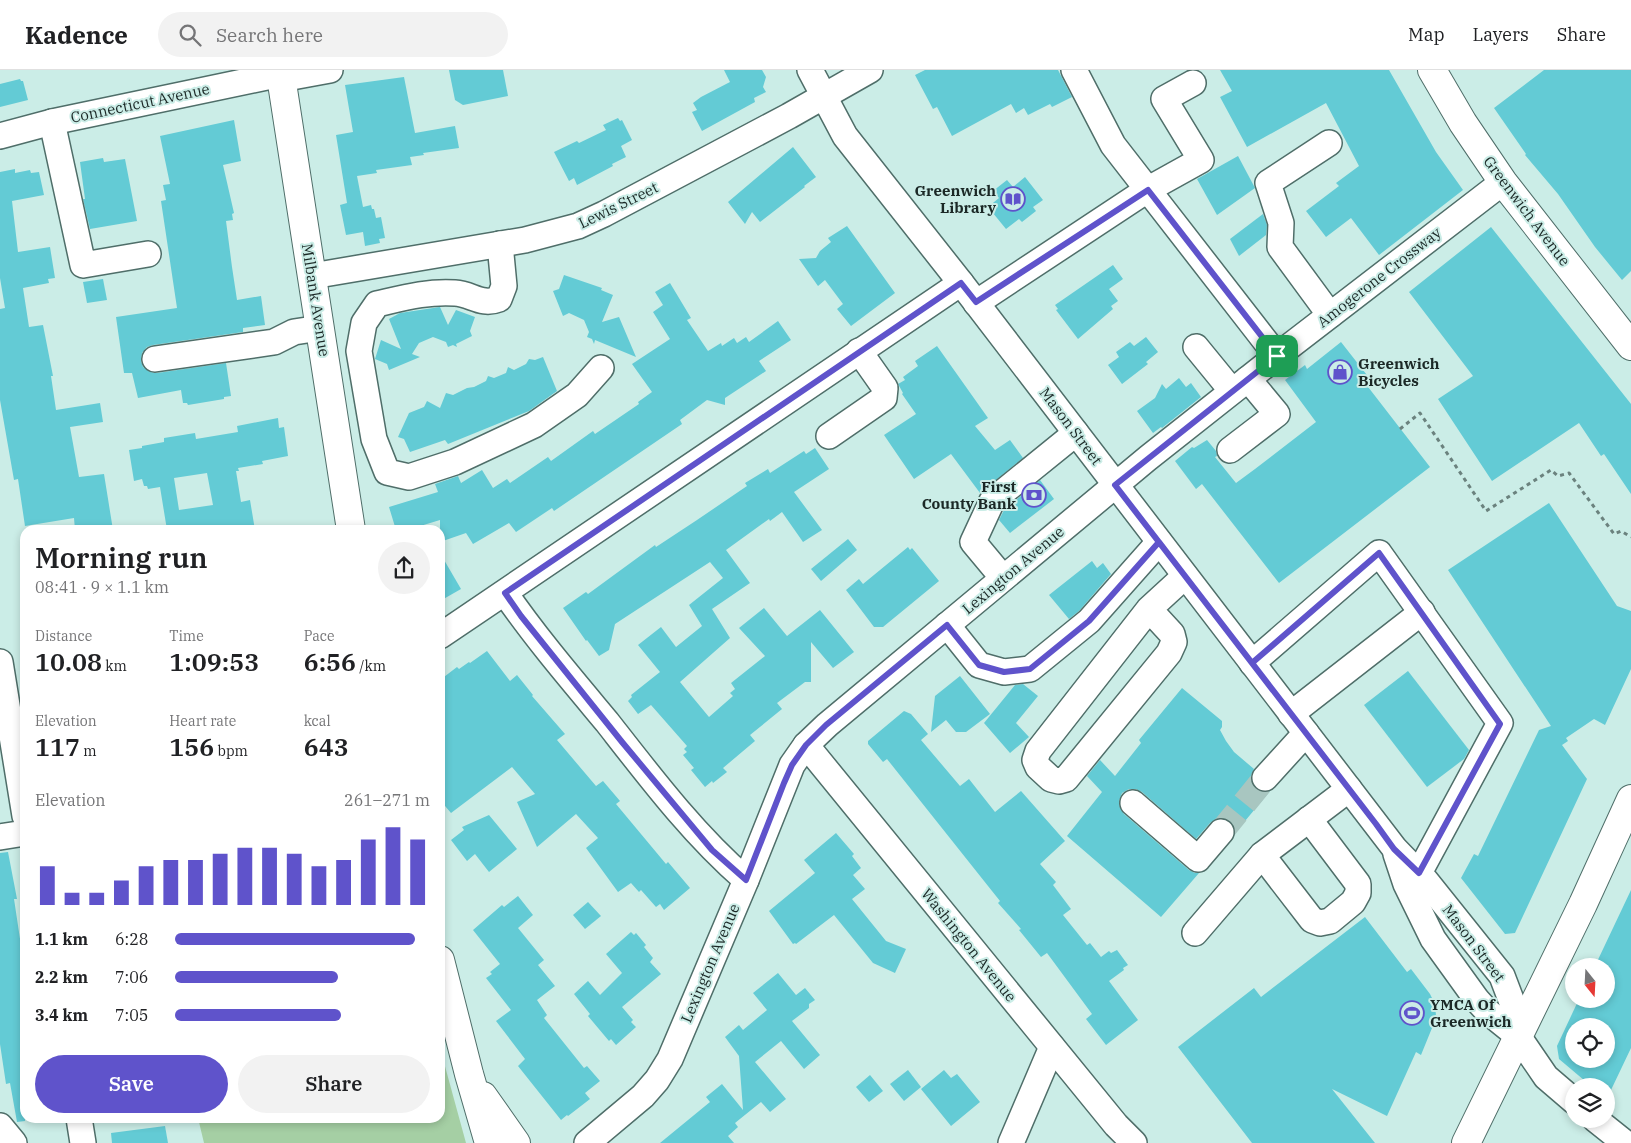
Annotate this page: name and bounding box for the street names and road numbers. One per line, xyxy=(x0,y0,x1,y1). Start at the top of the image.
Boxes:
street label: Connecticut Avenue xyxy=(69,79,211,127)
street label: Greenwich Avenue xyxy=(1479,152,1575,270)
street label: Lewis Street xyxy=(575,178,661,232)
street label: Amogerone Crossway xyxy=(1313,223,1445,331)
street label: Milbank Avenue xyxy=(298,242,334,358)
street label: Mason Street xyxy=(1036,383,1106,469)
street label: Lexington Avenue xyxy=(958,522,1068,618)
street label: Washington Avenue xyxy=(917,884,1021,1006)
street label: Mason Street xyxy=(1439,900,1509,986)
street label: Lexington Avenue xyxy=(676,901,744,1025)

